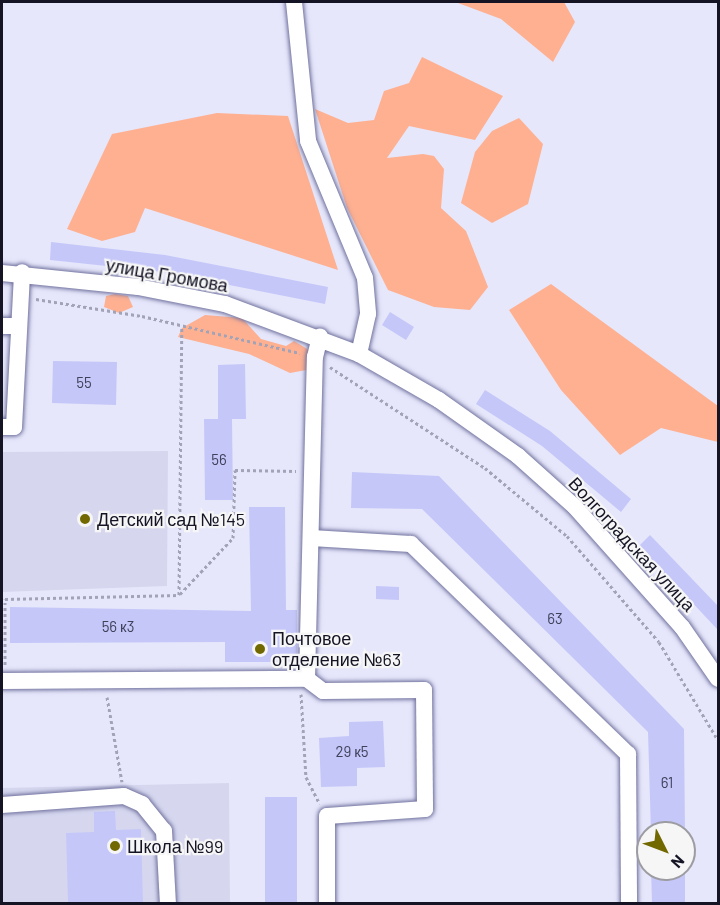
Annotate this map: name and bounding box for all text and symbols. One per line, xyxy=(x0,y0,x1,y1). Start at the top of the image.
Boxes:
street label: улица Громова xyxy=(104,254,230,296)
house number: 55 xyxy=(76,374,92,392)
house number: 56 xyxy=(211,451,227,469)
street label: Волгоградская улица xyxy=(564,472,700,616)
place label: Детский сад №145 xyxy=(97,508,245,530)
marker: Детский сад №145 xyxy=(78,512,92,526)
house number: 63 xyxy=(547,610,563,628)
house number: 56 к3 xyxy=(102,618,134,636)
place label: Почтовое отделение №63 xyxy=(272,628,401,670)
marker: Почтовое отделение №63 xyxy=(253,642,267,656)
house number: 29 к5 xyxy=(335,743,369,761)
house number: 61 xyxy=(661,774,673,792)
north arrow xyxy=(636,821,696,881)
place label: Школа №99 xyxy=(127,835,223,857)
marker: Школа №99 xyxy=(108,839,122,853)
text: N xyxy=(668,852,689,872)

